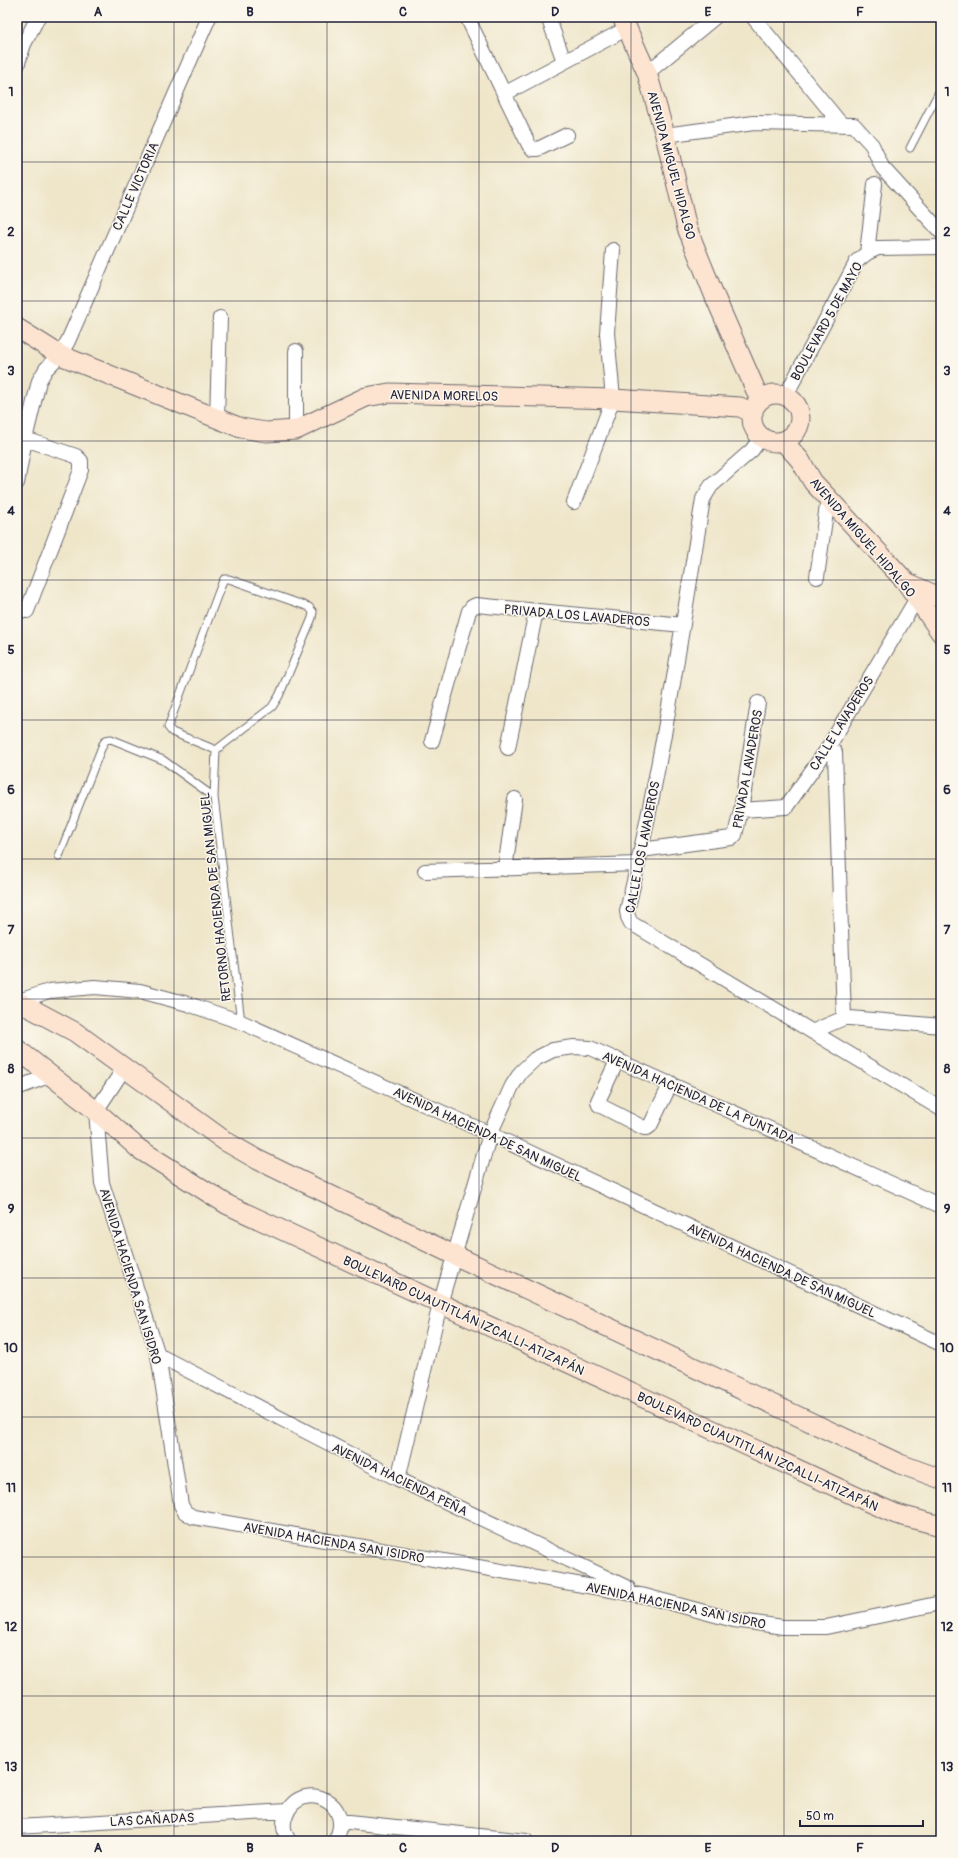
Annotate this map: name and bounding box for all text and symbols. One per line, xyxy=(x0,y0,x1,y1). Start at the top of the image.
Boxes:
text: A xyxy=(94,4,103,20)
text: B xyxy=(246,4,254,20)
text: C xyxy=(399,4,407,20)
text: D xyxy=(551,4,559,20)
text: E xyxy=(705,4,712,20)
text: F xyxy=(856,4,864,20)
text: 1 xyxy=(8,84,14,100)
text: 1 xyxy=(944,84,950,100)
street label: AVENIDA MIGUEL HIDALGO xyxy=(643,89,699,241)
street label: CALLE VICTORIA xyxy=(109,139,163,233)
text: 2 xyxy=(7,224,15,240)
text: 2 xyxy=(943,224,951,240)
street label: BOULEVARD 5 DE MAYO xyxy=(788,259,866,384)
text: 3 xyxy=(7,363,15,379)
text: 3 xyxy=(943,363,951,379)
street label: AVENIDA MORELOS xyxy=(390,387,498,405)
street label: AVENIDA MIGUEL HIDALGO xyxy=(806,475,919,601)
text: 4 xyxy=(7,503,15,519)
text: 4 xyxy=(943,503,951,519)
street label: PRIVADA LOS LAVADEROS xyxy=(503,602,651,630)
text: 5 xyxy=(7,642,15,658)
text: 5 xyxy=(943,642,951,658)
street label: CALLE LAVADEROS xyxy=(806,673,877,774)
street label: PRIVADA LAVADEROS xyxy=(730,708,766,830)
street label: CALLE LOS LAVADEROS xyxy=(622,780,664,915)
text: 6 xyxy=(7,782,15,798)
text: 6 xyxy=(943,782,951,798)
street label: RETORNO HACIENDA DE SAN MIGUEL xyxy=(197,791,235,1002)
text: 7 xyxy=(8,922,15,938)
text: 7 xyxy=(944,922,951,938)
street label: AVENIDA HACIENDA DE LA PUNTADA xyxy=(600,1048,798,1148)
text: 8 xyxy=(8,1061,15,1077)
text: 8 xyxy=(944,1061,951,1077)
street label: AVENIDA HACIENDA DE SAN MIGUEL xyxy=(391,1084,585,1186)
street label: AVENIDA HACIENDA SAN ISIDRO xyxy=(96,1186,165,1366)
text: 9 xyxy=(8,1201,15,1217)
text: 9 xyxy=(944,1201,951,1217)
street label: AVENIDA HACIENDA DE SAN MIGUEL xyxy=(685,1220,879,1322)
street label: BOULEVARD CUAUTITLÁN IZCALLI-ATIZAPÁN xyxy=(340,1253,587,1379)
text: 10 xyxy=(4,1340,18,1356)
text: 10 xyxy=(940,1340,954,1356)
street label: BOULEVARD CUAUTITLÁN IZCALLI-ATIZAPÁN xyxy=(634,1389,881,1515)
street label: AVENIDA HACIENDA PEÑA xyxy=(329,1440,470,1520)
text: 11 xyxy=(6,1480,16,1496)
text: 11 xyxy=(942,1480,952,1496)
street label: AVENIDA HACIENDA SAN ISIDRO xyxy=(242,1519,426,1567)
street label: AVENIDA HACIENDA SAN ISIDRO xyxy=(584,1579,767,1633)
text: 12 xyxy=(5,1619,17,1635)
text: 12 xyxy=(941,1619,953,1635)
text: 13 xyxy=(5,1759,17,1775)
text: 13 xyxy=(941,1759,953,1775)
scale bar xyxy=(800,1802,923,1828)
text: 50 m xyxy=(806,1809,834,1824)
street label: LAS CAÑADAS xyxy=(109,1810,195,1830)
text: A xyxy=(94,1840,103,1856)
text: B xyxy=(246,1840,254,1856)
text: C xyxy=(399,1840,407,1856)
text: D xyxy=(551,1840,559,1856)
text: E xyxy=(705,1840,712,1856)
text: F xyxy=(856,1840,864,1856)

